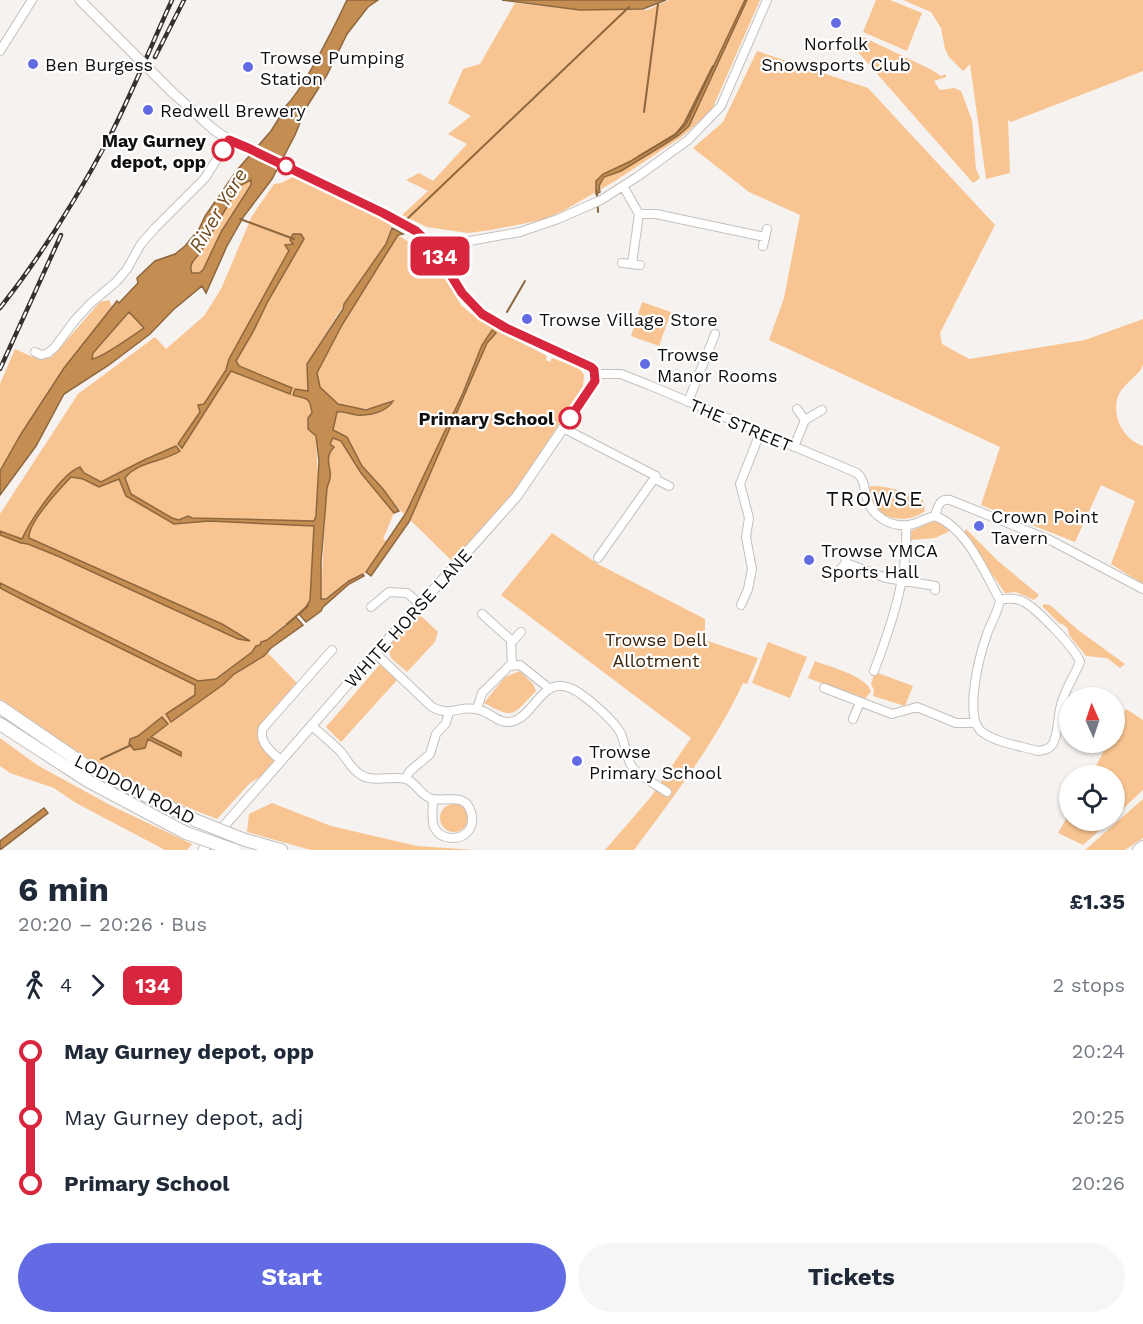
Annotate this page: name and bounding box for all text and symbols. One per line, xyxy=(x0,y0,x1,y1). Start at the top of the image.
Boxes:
marker: Norfolk Snowsports Club xyxy=(829,16,843,30)
place label: Norfolk Snowsports Club xyxy=(761,33,911,75)
place label: Trowse Pumping Station xyxy=(260,47,405,89)
place label: Ben Burgess xyxy=(45,54,153,75)
marker: Ben Burgess xyxy=(26,57,40,71)
marker: Trowse Pumping Station xyxy=(241,60,255,74)
place label: Redwell Brewery xyxy=(160,100,306,121)
marker: Redwell Brewery xyxy=(141,103,155,117)
place label: May Gurney depot, opp xyxy=(102,130,207,172)
marker: May Gurney depot, opp xyxy=(212,139,234,161)
unlabelled marker xyxy=(277,157,295,175)
water label: River Yare xyxy=(183,163,253,257)
line badge: 134 xyxy=(406,236,474,276)
text: 134 xyxy=(422,244,458,269)
place label: Trowse Village Store xyxy=(539,309,718,330)
marker: Trowse Village Store xyxy=(520,312,534,326)
place label: Trowse Manor Rooms xyxy=(657,344,777,386)
marker: Trowse Manor Rooms xyxy=(638,357,652,371)
street label: THE STREET xyxy=(687,394,796,456)
marker: Primary School xyxy=(559,407,581,429)
place label: Primary School xyxy=(419,408,554,429)
district label: TROWSE xyxy=(826,486,924,511)
place label: Crown Point Tavern xyxy=(991,506,1099,548)
marker: Crown Point Tavern xyxy=(972,519,986,533)
place label: Trowse YMCA Sports Hall xyxy=(821,540,938,582)
street label: WHITE HORSE LANE xyxy=(340,544,476,692)
marker: Trowse YMCA Sports Hall xyxy=(802,553,816,567)
park label: Trowse Dell Allotment xyxy=(605,629,708,671)
north arrow xyxy=(1059,687,1125,753)
map controls xyxy=(1059,687,1125,831)
place label: Trowse Primary School xyxy=(589,741,722,783)
street label: LODDON ROAD xyxy=(71,750,199,828)
marker: Trowse Primary School xyxy=(570,754,584,768)
button: locate xyxy=(1059,765,1125,831)
text: 6 min xyxy=(18,870,109,909)
text: £1.35 xyxy=(1070,889,1125,914)
text: 20:20 – 20:26 · Bus xyxy=(18,912,207,936)
icon: walk xyxy=(18,969,51,1002)
icon: forward xyxy=(81,969,114,1002)
text: 4 xyxy=(60,973,72,997)
text: 134 xyxy=(135,973,170,998)
text: 2 stops xyxy=(1053,973,1125,997)
text: May Gurney depot, opp xyxy=(64,1039,314,1064)
text: 20:24 xyxy=(1072,1039,1125,1063)
text: May Gurney depot, adj xyxy=(64,1105,303,1130)
text: 20:25 xyxy=(1072,1105,1125,1129)
text: Primary School xyxy=(64,1171,230,1196)
text: 20:26 xyxy=(1071,1171,1125,1195)
button: Start xyxy=(18,1243,566,1312)
button: Tickets xyxy=(578,1243,1125,1312)

